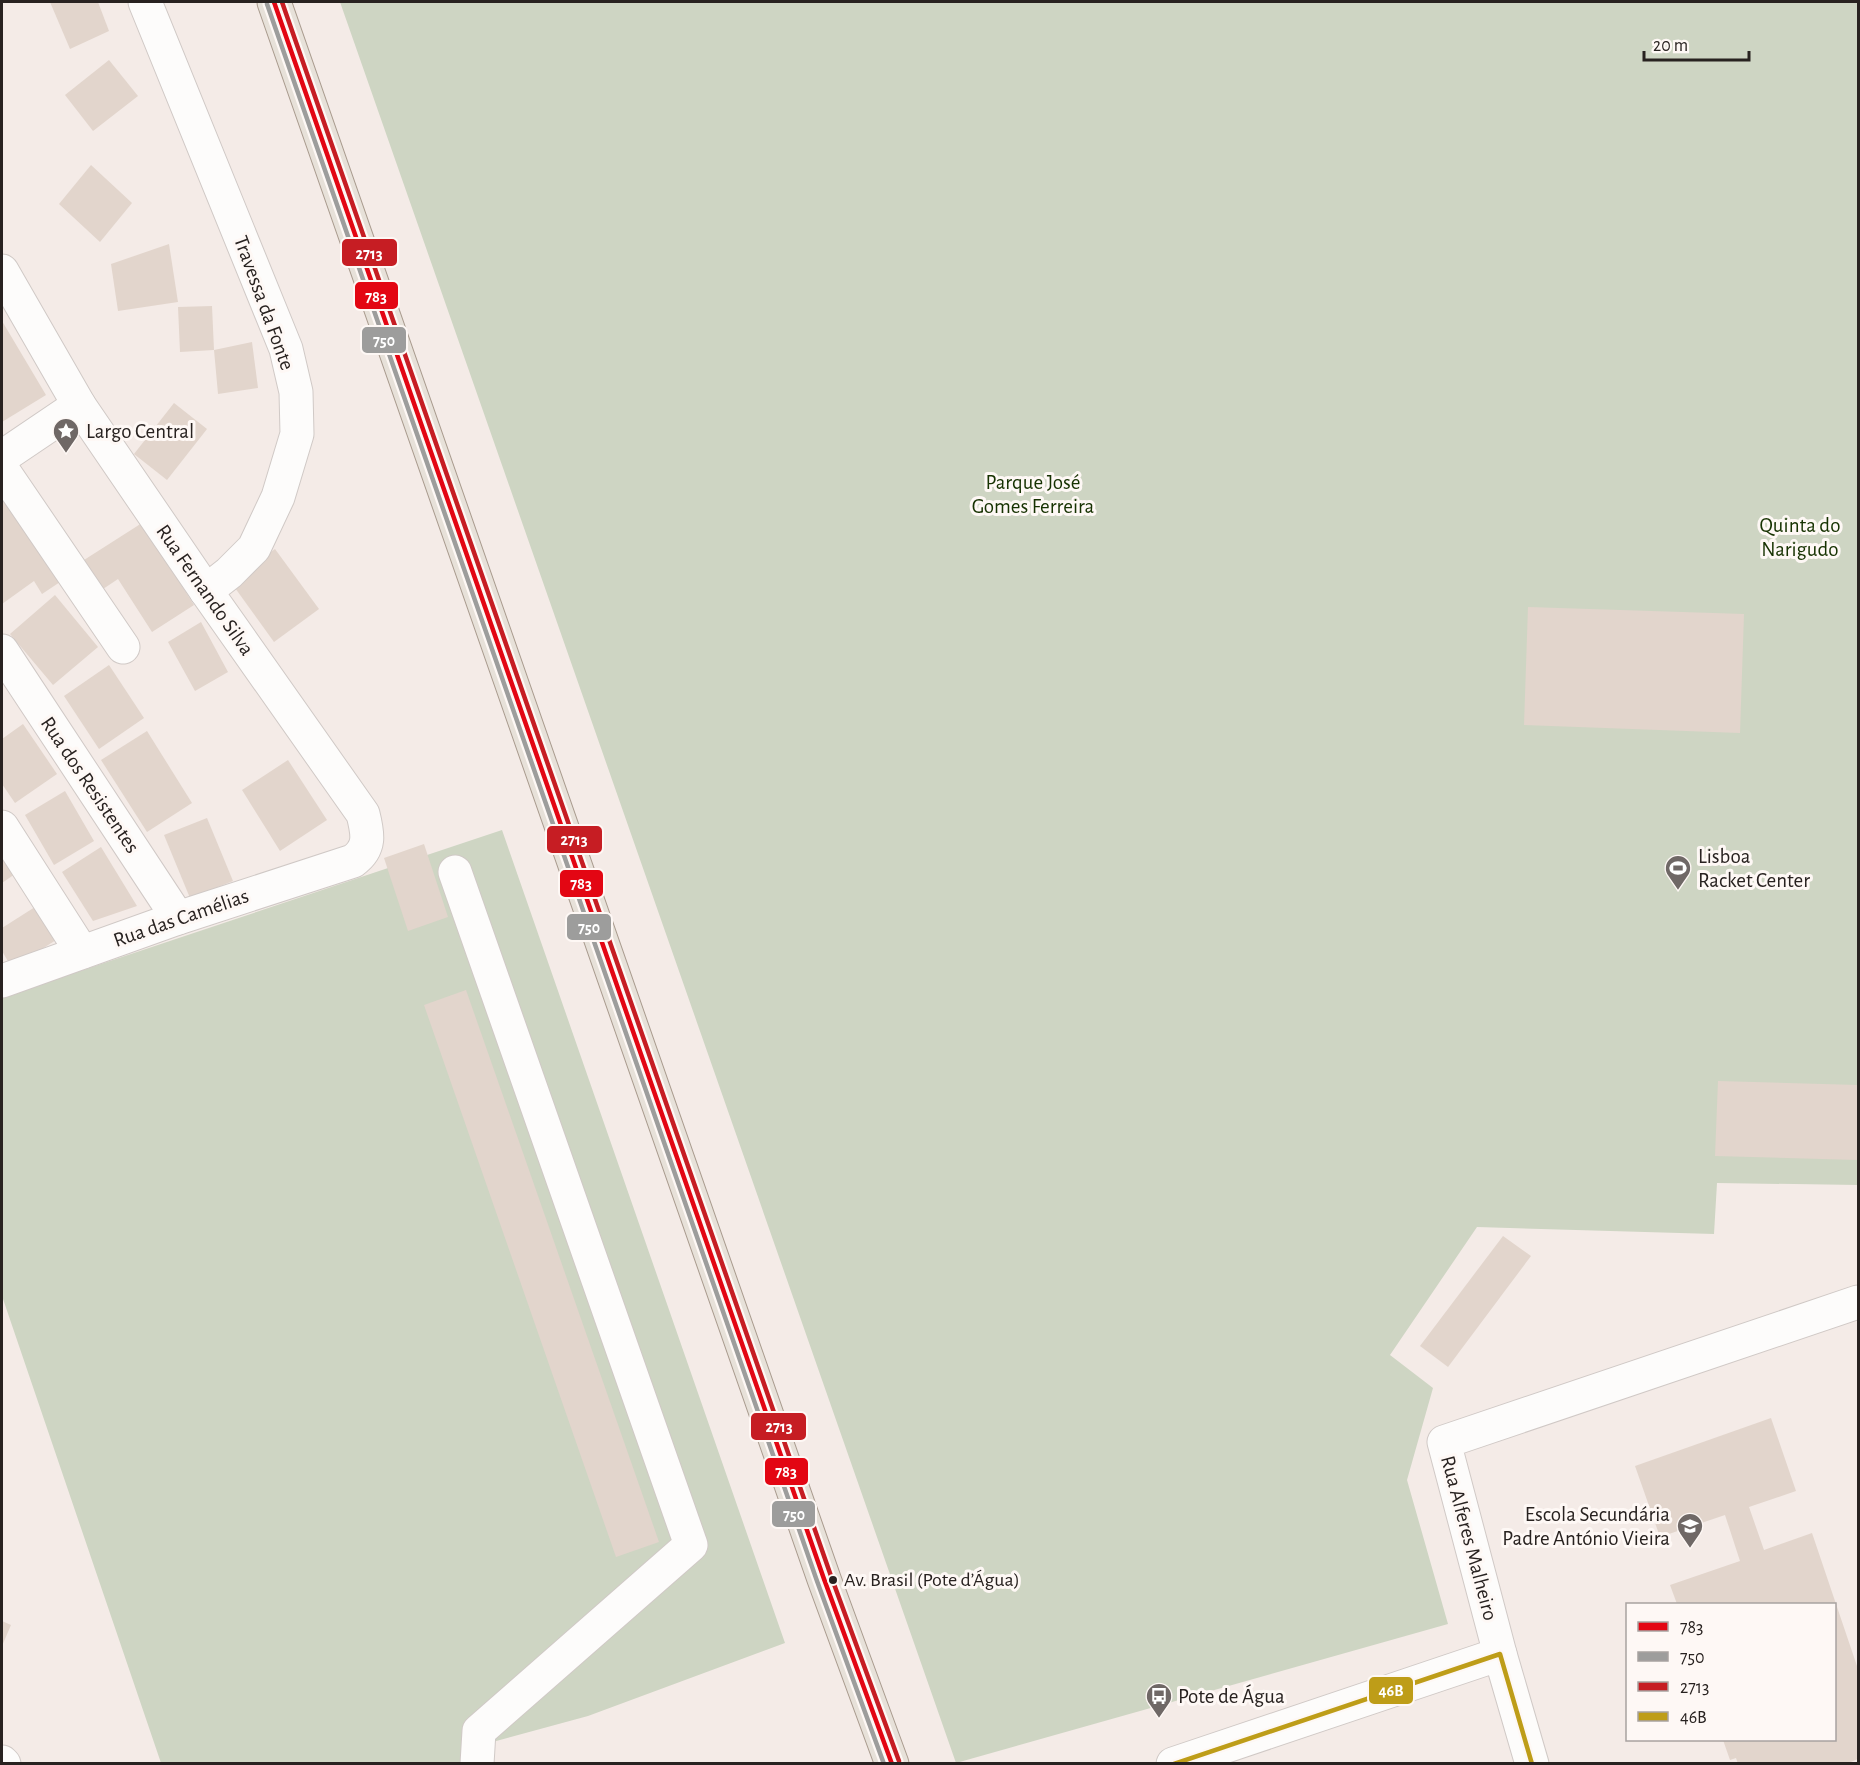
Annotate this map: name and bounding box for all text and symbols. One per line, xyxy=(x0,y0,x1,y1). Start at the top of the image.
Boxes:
scale bar xyxy=(1644,24,1749,62)
text: 20 m xyxy=(1653,37,1688,55)
street label: Travessa da Fonte xyxy=(230,233,298,373)
line badge: 2713 xyxy=(341,238,398,267)
text: 2713 xyxy=(355,246,383,262)
line badge: 783 xyxy=(354,281,399,310)
text: 783 xyxy=(365,289,387,305)
line badge: 750 xyxy=(361,326,407,354)
text: 750 xyxy=(373,333,395,349)
place icon: Largo Central xyxy=(51,416,81,454)
place label: Largo Central xyxy=(86,421,194,442)
park label: Parque José Gomes Ferreira xyxy=(972,472,1095,517)
park label: Quinta do Narigudo xyxy=(1759,515,1841,560)
street label: Rua Fernando Silva xyxy=(152,521,258,659)
street label: Rua dos Resistentes xyxy=(37,713,143,857)
line badge: 2713 xyxy=(546,825,603,854)
text: 2713 xyxy=(560,832,588,848)
place label: Lisboa Racket Center xyxy=(1698,846,1810,891)
sports icon: Lisboa Racket Center xyxy=(1663,853,1693,891)
line badge: 783 xyxy=(559,869,604,898)
text: 783 xyxy=(570,876,592,892)
street label: Rua das Camélias xyxy=(111,885,251,951)
line badge: 750 xyxy=(566,913,612,941)
text: 750 xyxy=(578,920,600,936)
line badge: 2713 xyxy=(750,1412,807,1441)
text: 2713 xyxy=(765,1419,793,1435)
street label: Rua Alferes Malheiro xyxy=(1437,1453,1501,1623)
line badge: 783 xyxy=(764,1457,809,1486)
text: 783 xyxy=(775,1464,797,1480)
line badge: 750 xyxy=(771,1500,816,1528)
place label: Escola Secundária Padre António Vieira xyxy=(1502,1504,1670,1549)
text: 750 xyxy=(783,1507,805,1523)
school or university icon: Escola Secundária Padre António Vieira xyxy=(1675,1511,1705,1549)
place label: Av. Brasil (Pote d’Água) xyxy=(844,1569,1020,1590)
marker: Av. Brasil (Pote d’Água) xyxy=(827,1574,839,1586)
legend xyxy=(1626,1603,1836,1741)
text: 783 xyxy=(1680,1619,1703,1637)
text: 750 xyxy=(1680,1649,1705,1667)
line badge: 46B xyxy=(1368,1676,1414,1705)
text: 2713 xyxy=(1680,1679,1709,1697)
bus stop icon: Pote de Água xyxy=(1144,1681,1174,1719)
text: 46B xyxy=(1378,1683,1404,1699)
place label: Pote de Água xyxy=(1178,1684,1285,1707)
text: 46B xyxy=(1680,1709,1707,1727)

